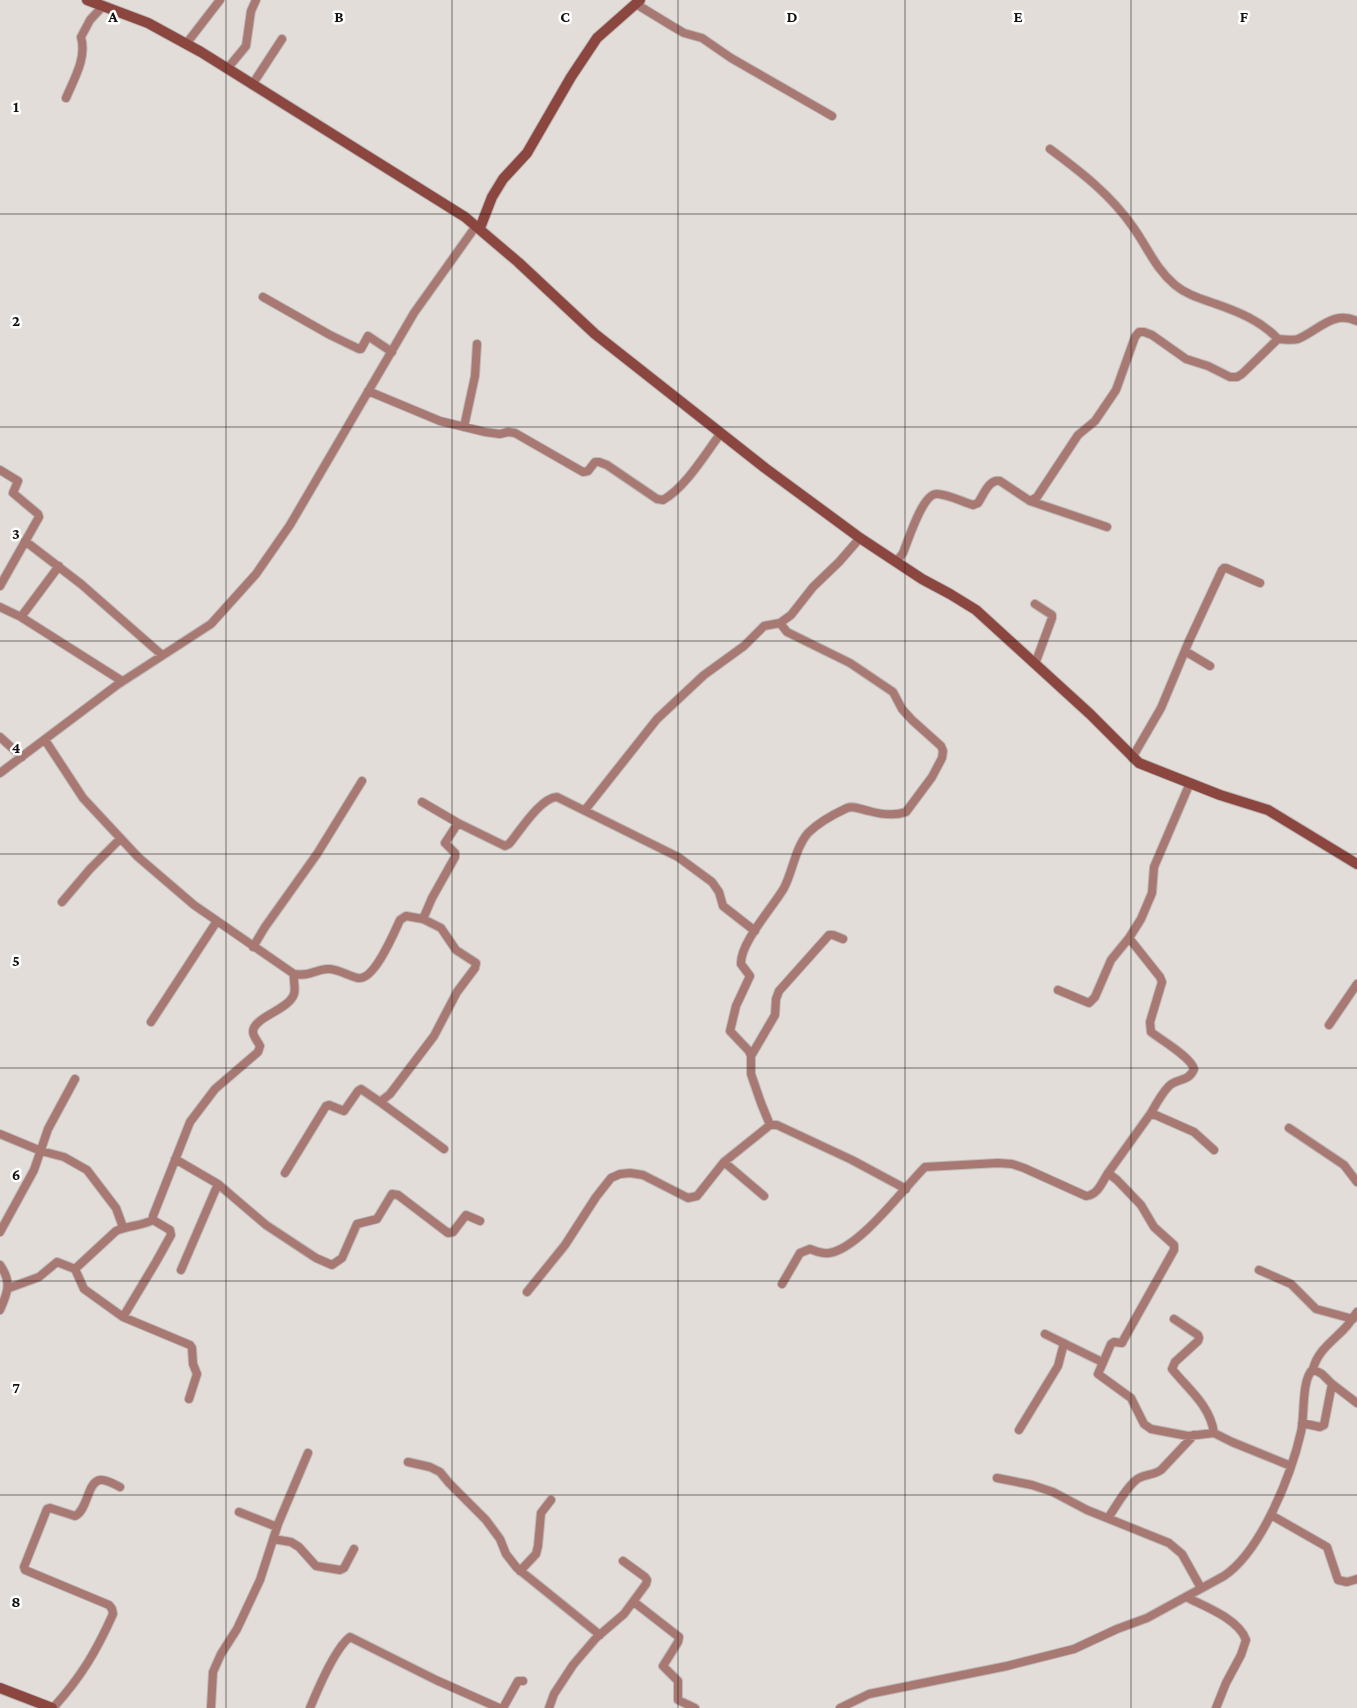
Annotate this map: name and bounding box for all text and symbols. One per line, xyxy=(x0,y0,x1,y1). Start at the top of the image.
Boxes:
text: A xyxy=(107,8,118,25)
text: B xyxy=(334,8,344,25)
text: C xyxy=(560,8,570,25)
text: D xyxy=(786,8,798,25)
text: E xyxy=(1013,8,1023,25)
text: F xyxy=(1240,8,1249,25)
text: 1 xyxy=(13,98,19,115)
text: 2 xyxy=(12,312,20,329)
text: 3 xyxy=(12,525,20,542)
text: 4 xyxy=(12,739,21,756)
text: 5 xyxy=(12,952,20,969)
text: 6 xyxy=(12,1166,20,1183)
text: 7 xyxy=(12,1379,20,1396)
text: 8 xyxy=(11,1593,21,1610)

